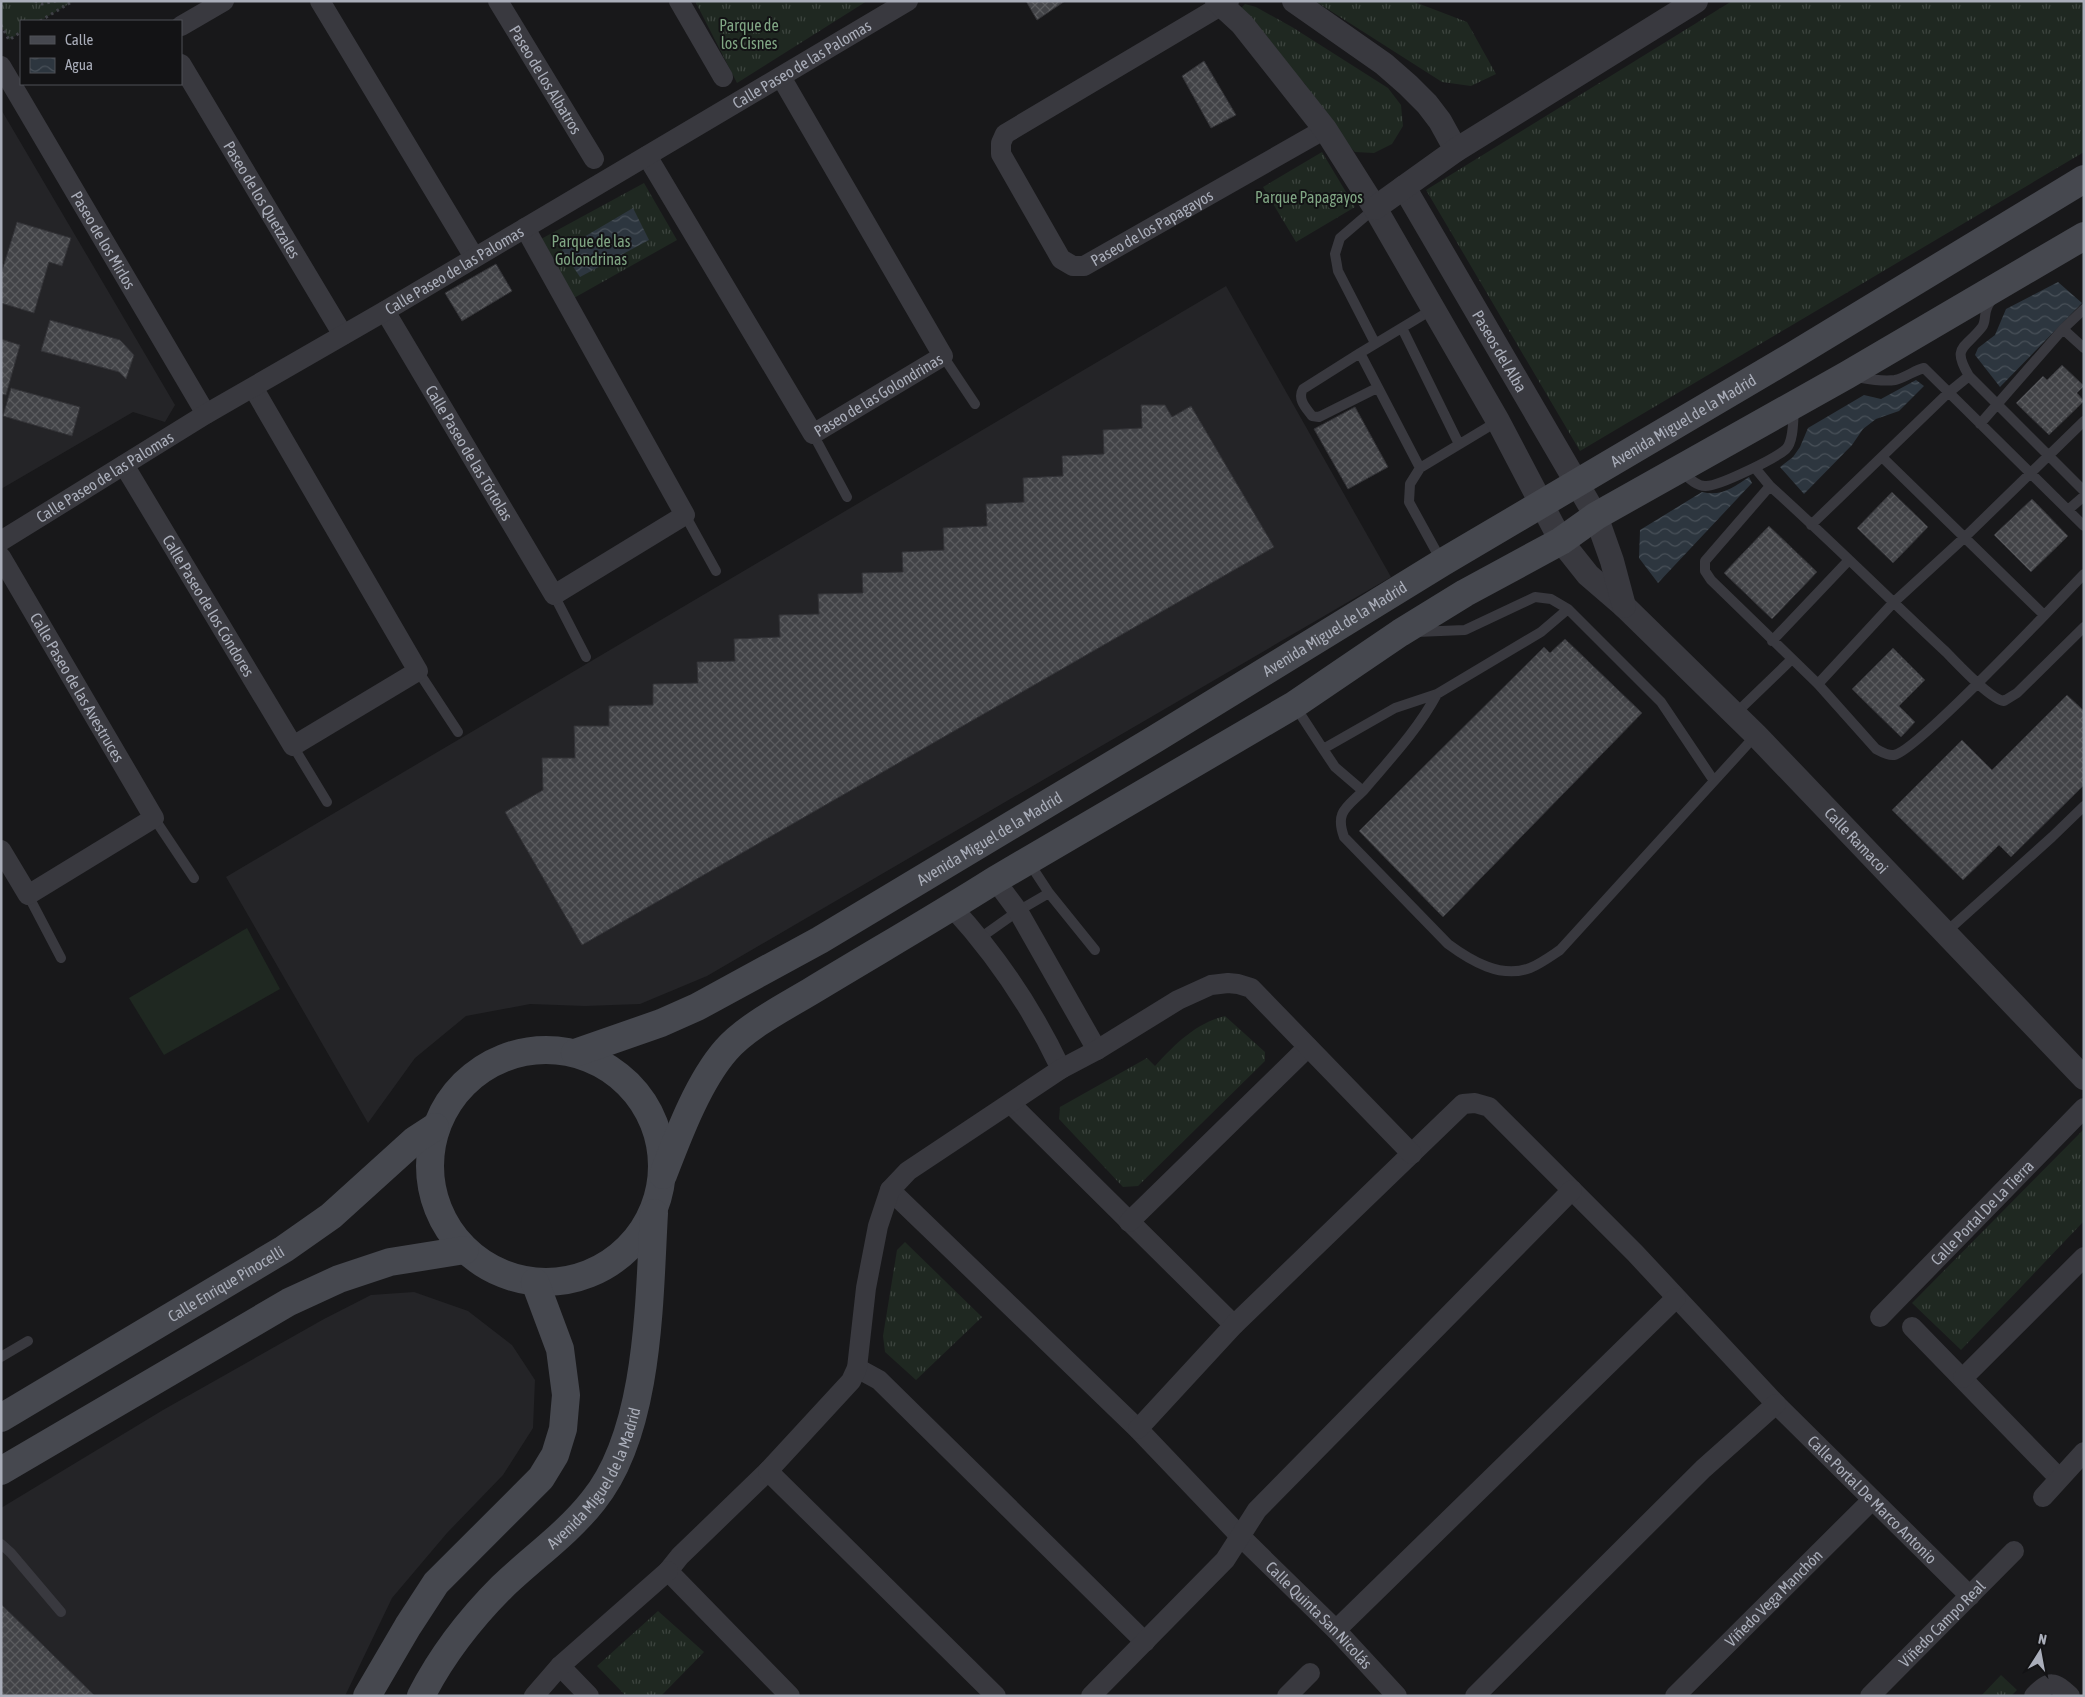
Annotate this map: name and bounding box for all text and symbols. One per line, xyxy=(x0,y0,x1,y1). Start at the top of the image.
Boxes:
park label: Parque de los Cisnes xyxy=(719,16,779,52)
street label: Calle Paseo de las Palomas xyxy=(729,16,874,112)
legend xyxy=(20,20,182,85)
street label: Paseo de los Albatros xyxy=(506,22,586,137)
text: Calle xyxy=(65,31,94,48)
text: Agua xyxy=(65,56,93,73)
street label: Paseo de los Quetzales xyxy=(220,138,304,262)
street label: Paseo de los Papagayos xyxy=(1087,186,1216,269)
street label: Paseo de los Mirlos xyxy=(68,188,140,293)
park label: Parque Papagayos xyxy=(1255,188,1363,207)
street label: Calle Paseo de las Palomas xyxy=(382,222,527,318)
park label: Parque de las Golondrinas xyxy=(552,232,631,268)
street label: Paseos del Alba xyxy=(1469,307,1531,395)
street label: Paseo de las Golondrinas xyxy=(811,349,946,440)
street label: Avenida Miguel de la Madrid xyxy=(1607,371,1759,470)
street label: Calle Paseo de las Tórtolas xyxy=(422,382,517,524)
street label: Calle Paseo de las Palomas xyxy=(33,427,177,526)
street label: Calle Paseo de los Cóndores xyxy=(159,532,258,680)
street label: Avenida Miguel de la Madrid xyxy=(1259,578,1410,680)
street label: Calle Paseo de las Avestruces xyxy=(27,609,128,765)
street label: Avenida Miguel de la Madrid xyxy=(914,788,1065,889)
street label: Calle Ramacoi xyxy=(1821,804,1892,877)
street label: Calle Portal De La Tierra xyxy=(1927,1156,2037,1269)
street label: Calle Enrique Pinocelli xyxy=(165,1242,287,1325)
street label: Avenida Miguel de la Madrid xyxy=(543,1405,644,1552)
street label: Calle Portal De Marco Antonio xyxy=(1804,1432,1941,1567)
street label: Viñedo Vega Manchón xyxy=(1721,1546,1826,1650)
street label: Calle Quinta San Nicolás xyxy=(1262,1558,1376,1672)
street label: Viñedo Campo Real xyxy=(1895,1576,1989,1671)
north arrow xyxy=(2015,1627,2065,1677)
text: N xyxy=(2037,1631,2048,1648)

